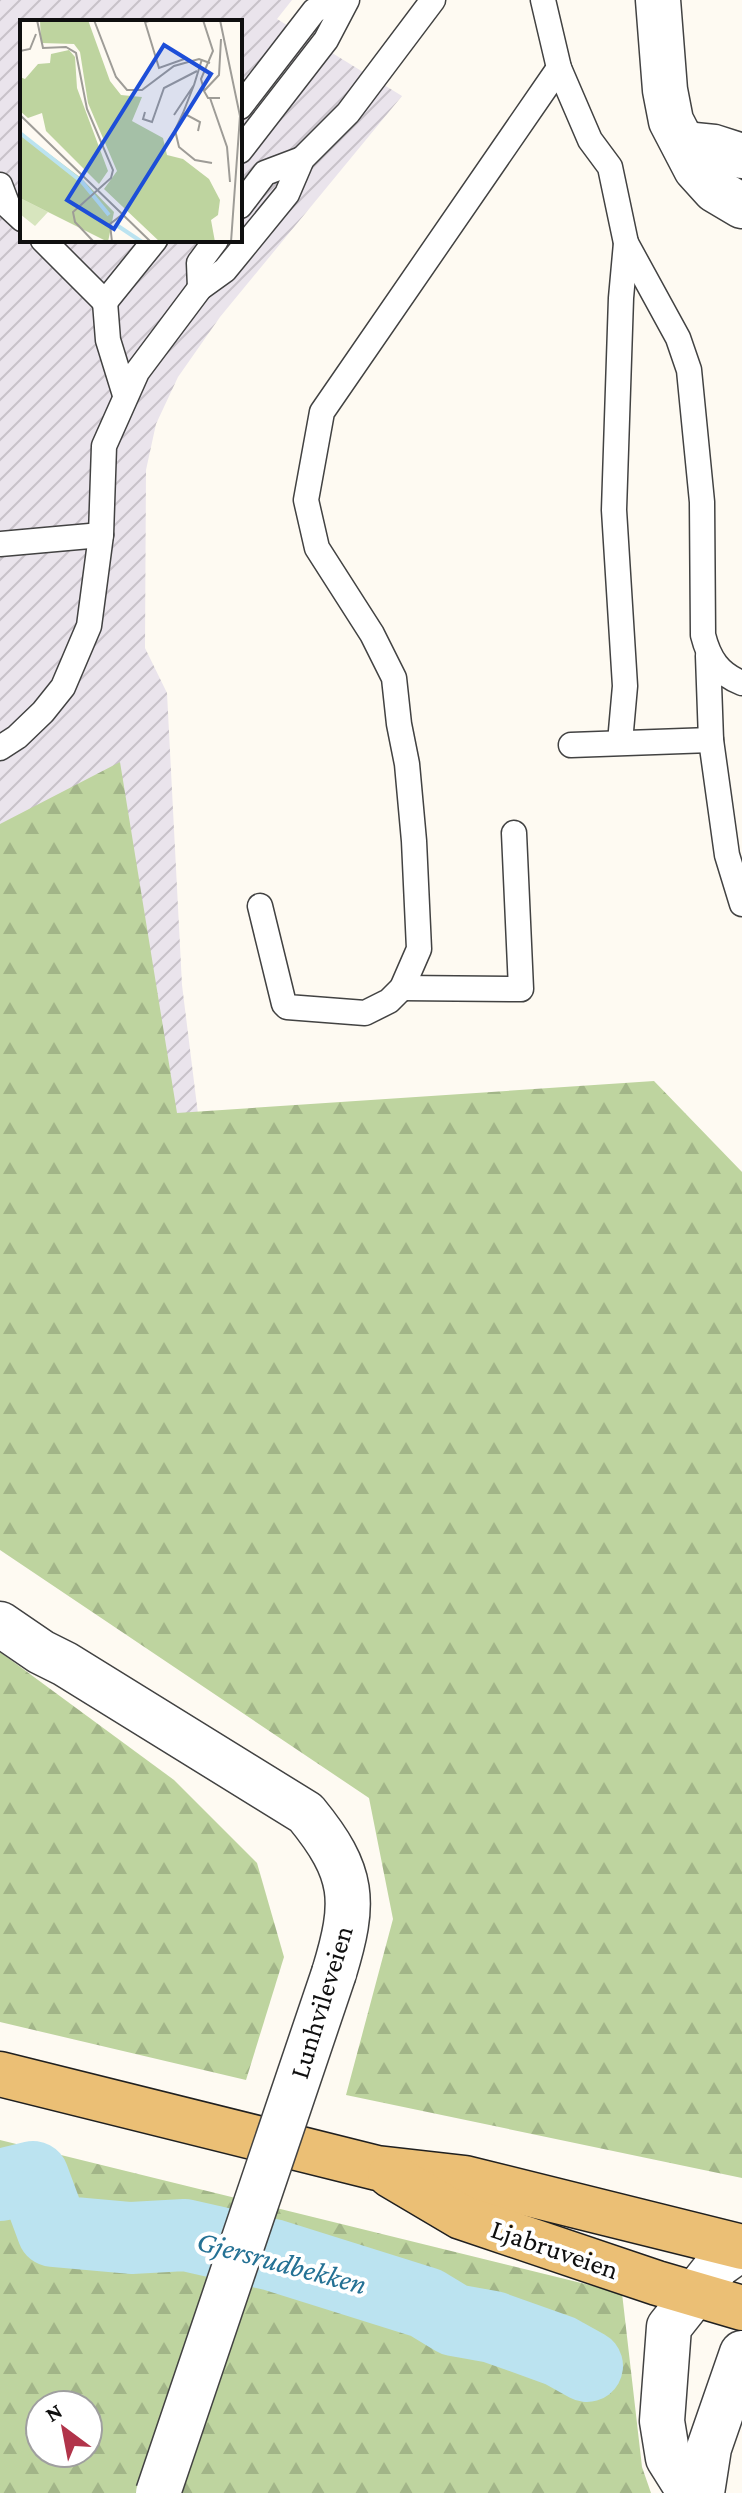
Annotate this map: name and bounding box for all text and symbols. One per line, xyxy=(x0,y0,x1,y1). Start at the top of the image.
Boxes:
inset map xyxy=(20,20,242,242)
street label: Lunhvileveien xyxy=(283,1922,359,2082)
street label: Ljabruveien xyxy=(487,2213,623,2285)
water label: Gjersrudbekken xyxy=(193,2224,370,2301)
north arrow xyxy=(24,2389,104,2469)
text: N xyxy=(41,2398,67,2427)

